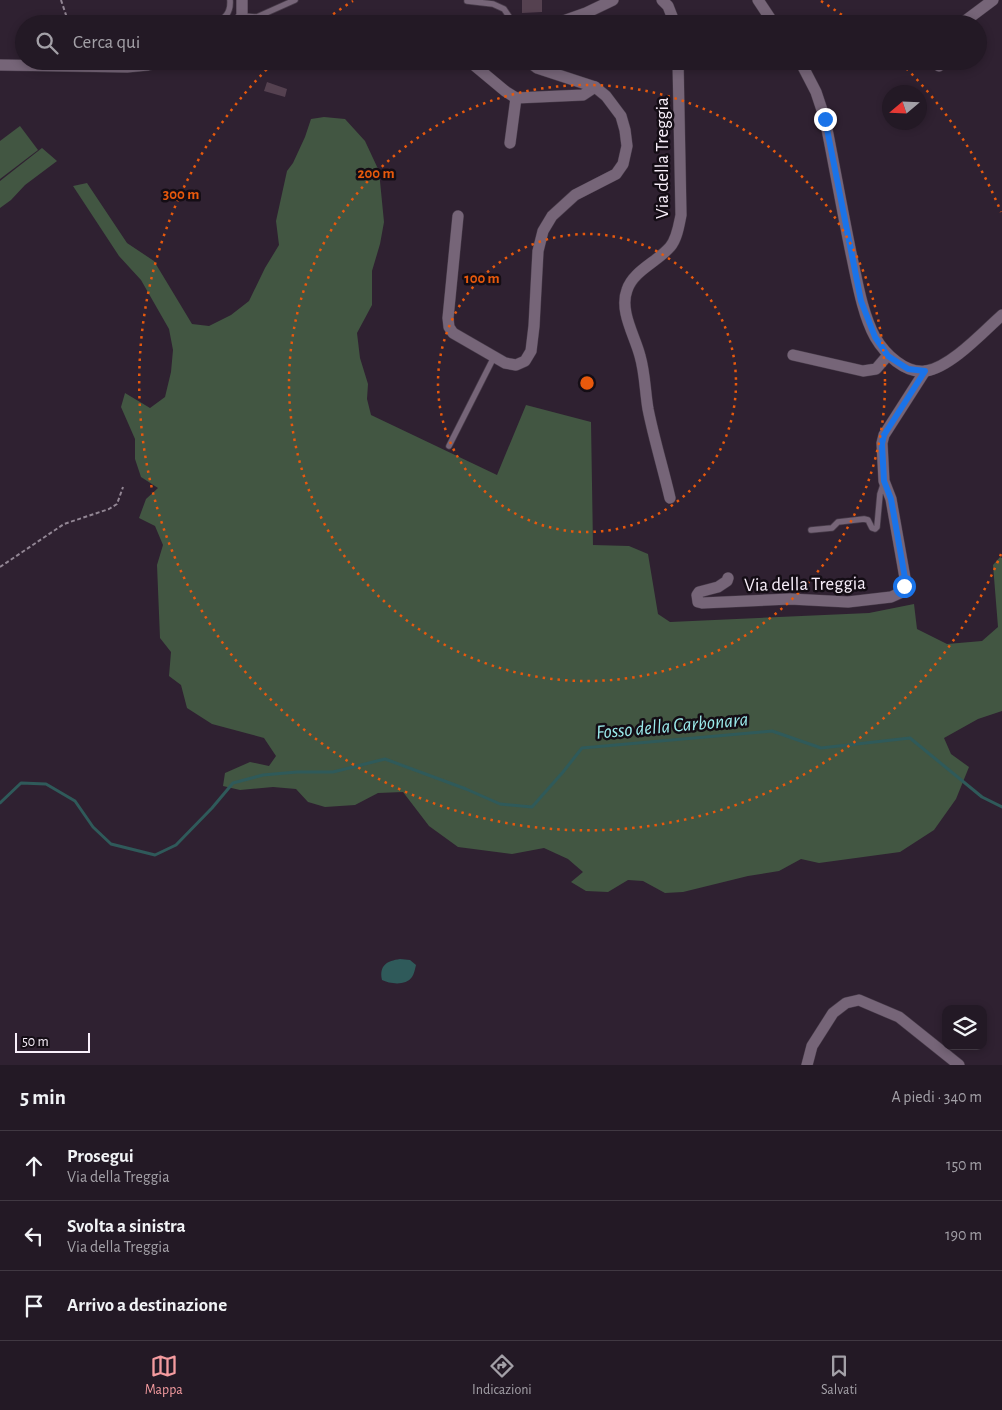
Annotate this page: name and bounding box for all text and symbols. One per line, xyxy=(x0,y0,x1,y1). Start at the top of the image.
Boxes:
search box xyxy=(15,15,987,70)
icon: search xyxy=(33,29,61,57)
text: Cerca qui xyxy=(73,33,140,52)
north arrow xyxy=(882,85,927,130)
street label: Via della Treggia xyxy=(653,97,672,219)
route end xyxy=(814,108,837,131)
text: 200 m xyxy=(357,166,395,181)
text: 300 m xyxy=(163,187,199,202)
text: 100 m xyxy=(464,271,500,286)
centre of rings xyxy=(578,374,596,392)
street label: Via della Treggia xyxy=(744,574,866,595)
route start xyxy=(893,575,916,598)
water label: Fosso della Carbonara xyxy=(595,709,749,743)
map controls xyxy=(942,1005,987,1050)
button: layers xyxy=(942,1005,987,1050)
scale bar xyxy=(15,1030,90,1053)
text: 50 m xyxy=(22,1035,49,1049)
text: 5 min xyxy=(20,1087,66,1108)
text: A piedi · 340 m xyxy=(891,1089,982,1105)
text: Prosegui xyxy=(67,1147,134,1166)
icon: ahead xyxy=(20,1152,48,1180)
text: 150 m xyxy=(946,1157,982,1173)
text: Via della Treggia xyxy=(67,1169,170,1185)
text: Svolta a sinistra xyxy=(67,1217,186,1236)
icon: left xyxy=(20,1222,48,1250)
text: 190 m xyxy=(945,1227,982,1243)
text: Via della Treggia xyxy=(67,1239,170,1255)
icon: arrive xyxy=(20,1292,48,1320)
text: Arrivo a destinazione xyxy=(67,1296,227,1315)
tab: Mappa xyxy=(145,1352,183,1399)
tab: Indicazioni xyxy=(472,1352,532,1399)
tab: Salvati xyxy=(821,1352,857,1399)

